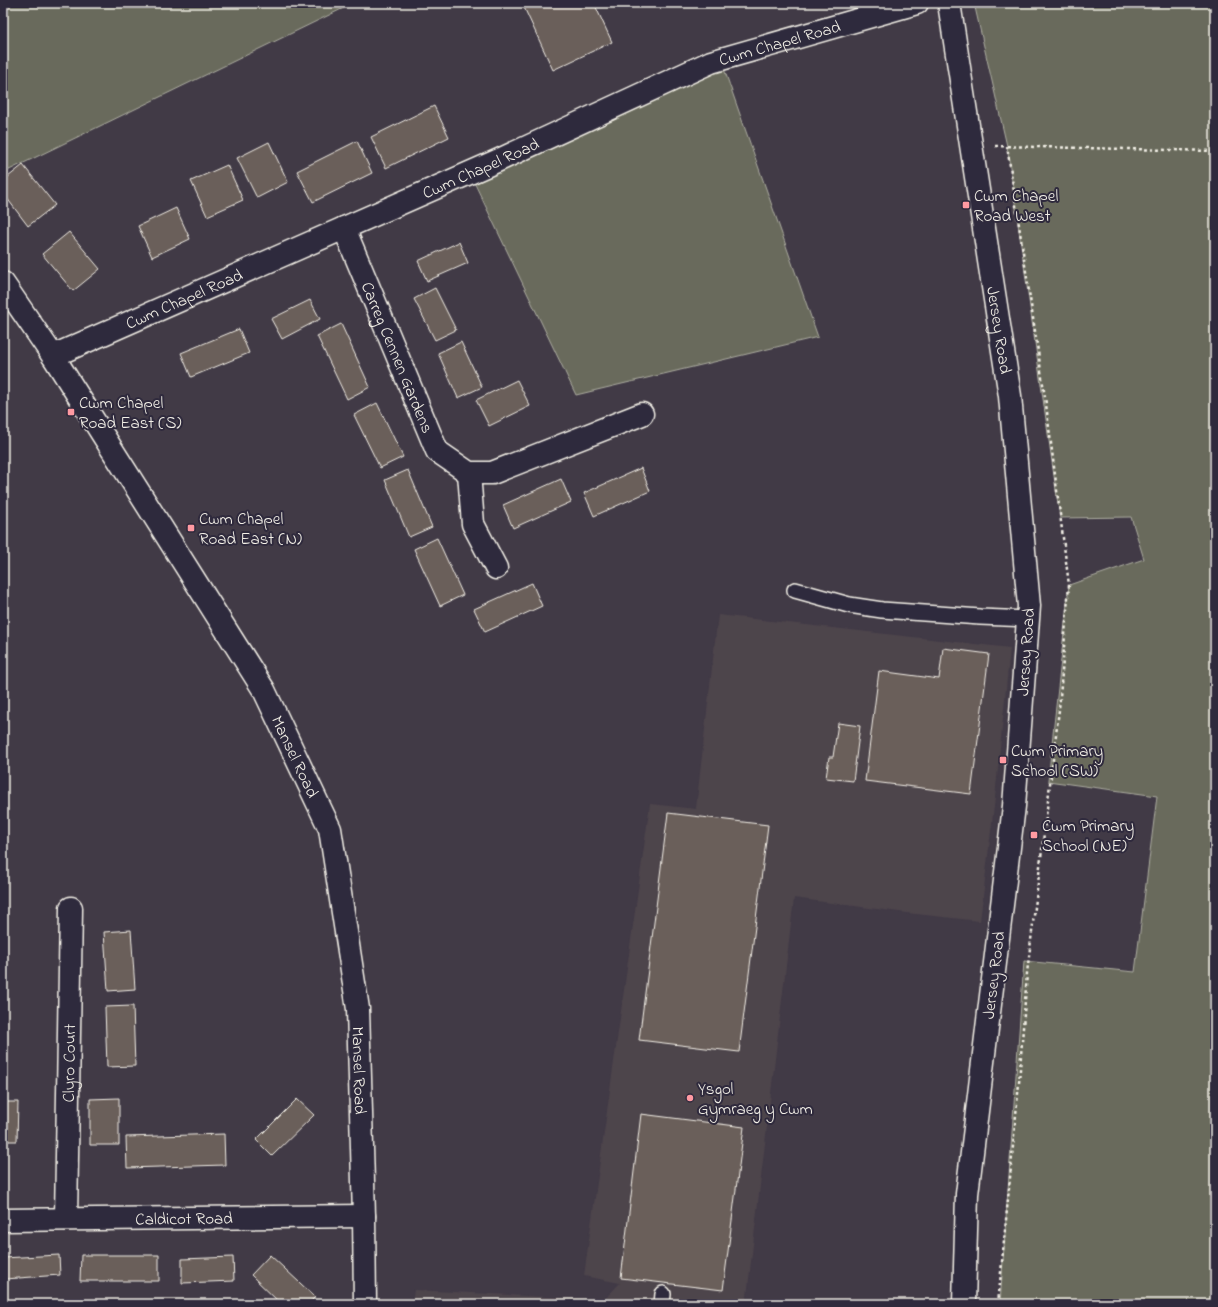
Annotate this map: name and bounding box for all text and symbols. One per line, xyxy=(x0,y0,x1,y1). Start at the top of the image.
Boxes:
street label: Cwm Chapel Road xyxy=(716,14,844,73)
street label: Cwm Chapel Road xyxy=(419,132,544,206)
place label: Cwm Chapel Road West xyxy=(974,184,1058,229)
marker: Cwm Chapel Road West xyxy=(961,200,971,210)
street label: Cwm Chapel Road xyxy=(122,263,247,337)
street label: Carreg Cennen Gardens xyxy=(354,278,439,437)
street label: Jersey Road xyxy=(979,285,1017,376)
place label: Cwm Chapel Road East (S) xyxy=(79,391,181,436)
marker: Cwm Chapel Road East (S) xyxy=(66,407,76,417)
place label: Cwm Chapel Road East (N) xyxy=(199,507,302,552)
marker: Cwm Chapel Road East (N) xyxy=(186,523,196,533)
street label: Jersey Road xyxy=(1011,607,1043,697)
street label: Mansel Road xyxy=(264,712,325,803)
place label: Cwm Primary School (SW) xyxy=(1011,739,1103,784)
marker: Cwm Primary School (SW) xyxy=(998,755,1008,765)
place label: Cwm Primary School (NE) xyxy=(1042,814,1134,859)
marker: Cwm Primary School (NE) xyxy=(1029,830,1039,840)
street label: Jersey Road xyxy=(977,929,1013,1021)
street label: Clyro Court xyxy=(57,1023,83,1103)
street label: Mansel Road xyxy=(345,1026,372,1115)
place label: Ysgol Gymraeg y Cwm xyxy=(698,1077,813,1124)
marker: Ysgol Gymraeg y Cwm xyxy=(685,1093,695,1103)
street label: Caldicot Road xyxy=(135,1206,233,1233)

